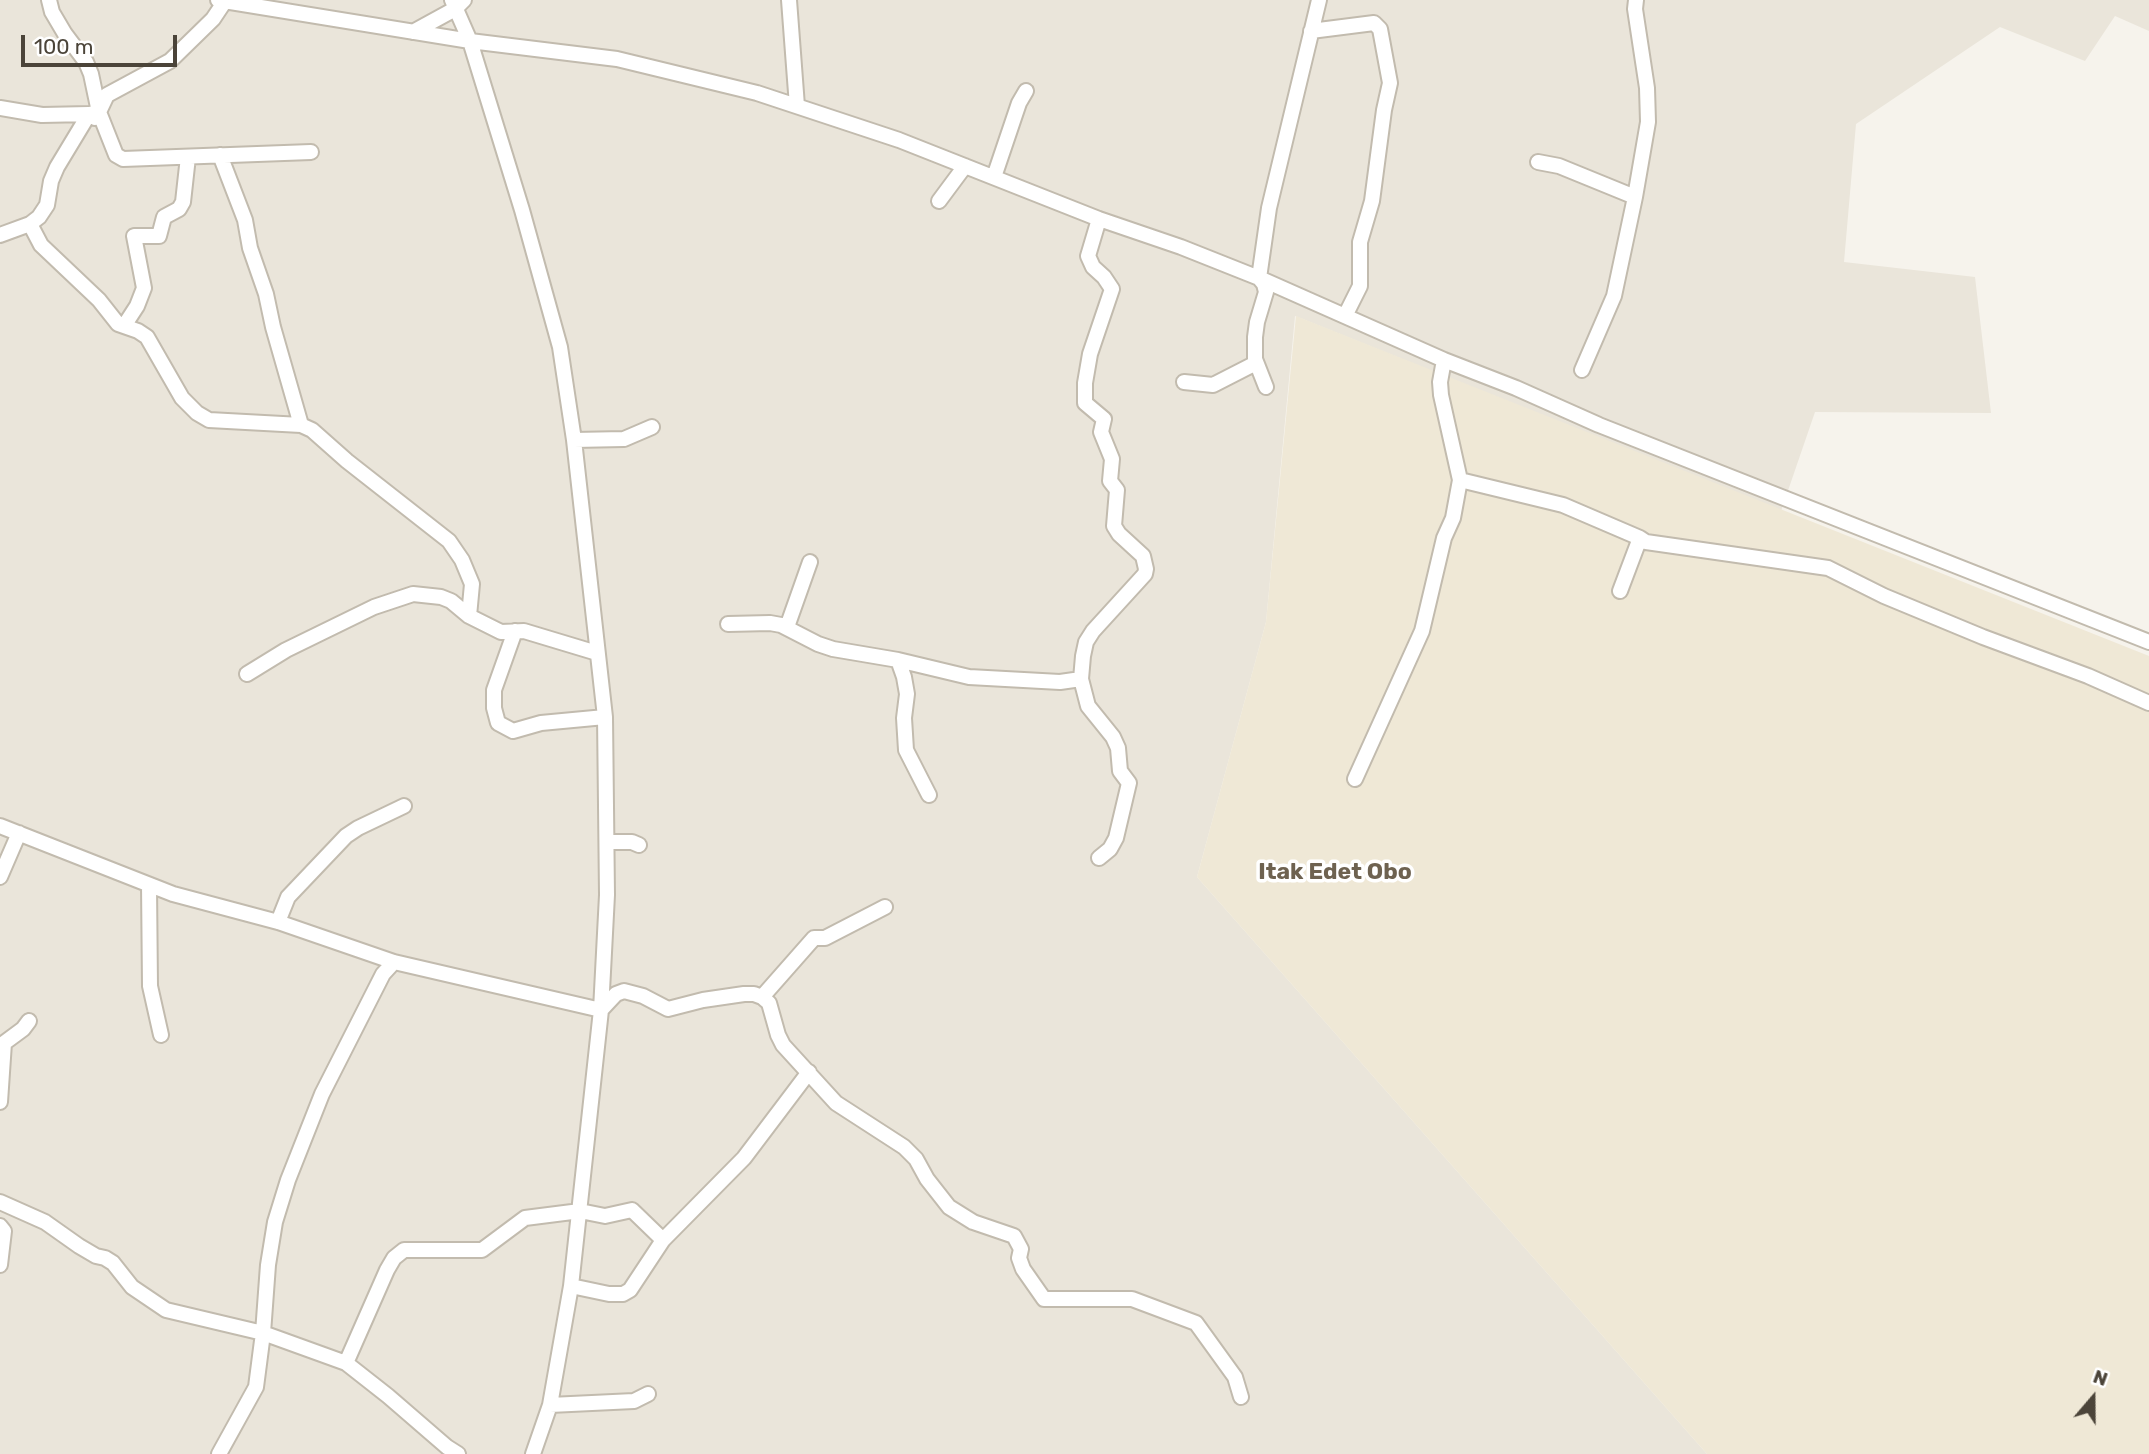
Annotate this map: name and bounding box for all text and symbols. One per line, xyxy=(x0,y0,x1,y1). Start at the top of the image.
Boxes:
scale bar xyxy=(24,21,180,65)
text: 100 m xyxy=(34,34,93,59)
district label: Itak Edet Obo xyxy=(1258,858,1412,886)
north arrow xyxy=(2058,1363,2128,1433)
text: N xyxy=(2090,1365,2111,1391)

